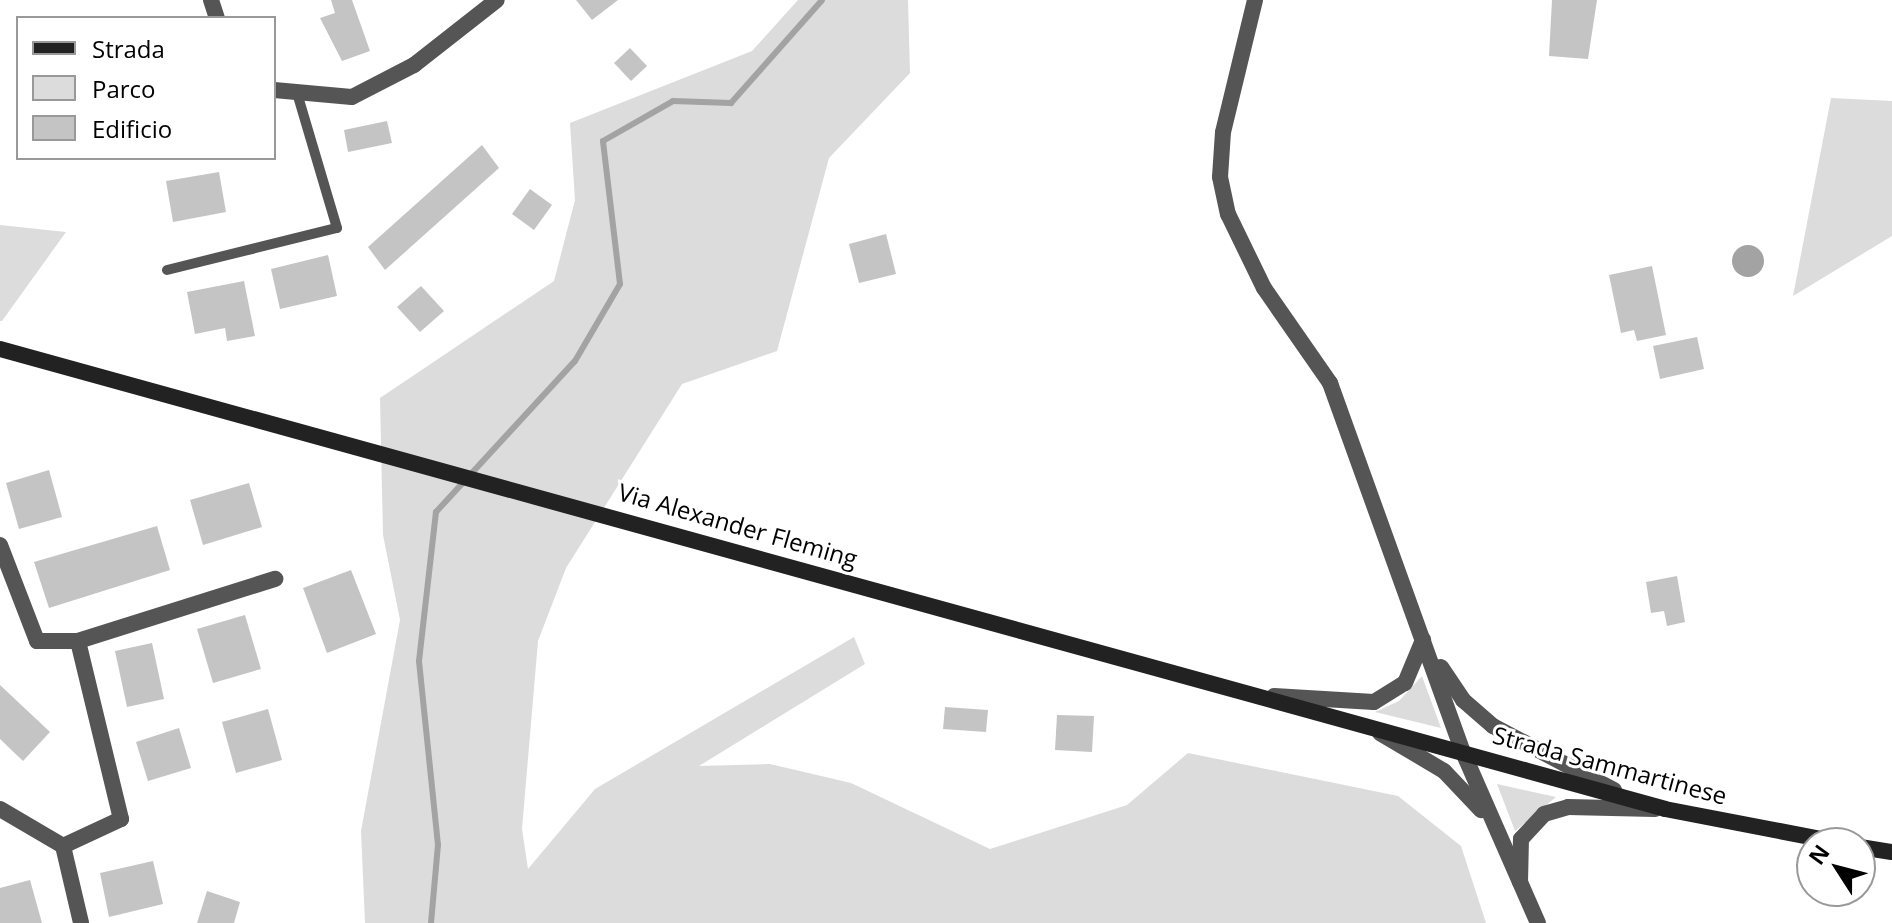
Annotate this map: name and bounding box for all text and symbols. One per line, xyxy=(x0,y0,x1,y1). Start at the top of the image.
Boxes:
legend xyxy=(16,16,276,160)
text: Strada xyxy=(92,32,165,65)
text: Parco xyxy=(92,72,156,105)
text: Edificio xyxy=(92,112,172,145)
street label: Via Alexander Fleming xyxy=(615,477,861,573)
street label: Strada Sammartinese xyxy=(1490,720,1730,810)
north arrow xyxy=(1796,827,1876,907)
text: N xyxy=(1801,838,1836,870)

